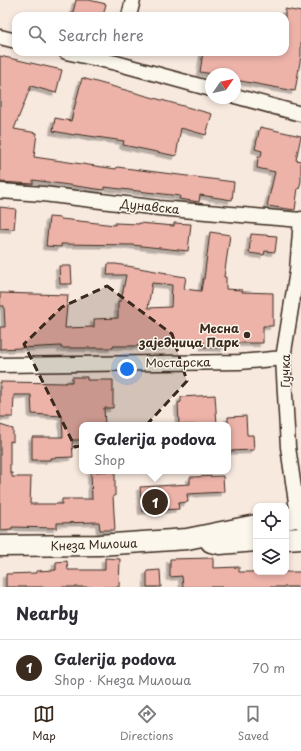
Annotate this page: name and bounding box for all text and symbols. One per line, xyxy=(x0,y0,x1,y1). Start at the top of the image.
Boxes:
search box xyxy=(12,12,289,56)
icon: search xyxy=(26,23,48,45)
text: Search here xyxy=(58,23,144,46)
north arrow xyxy=(205,68,241,104)
street label: Дунавска xyxy=(119,194,181,218)
place label: Месна заједница Парк xyxy=(138,319,239,351)
marker: Месна заједница Парк xyxy=(242,330,252,340)
street label: Мостарска xyxy=(145,352,211,372)
street label: Гучка xyxy=(276,354,294,388)
your location xyxy=(117,359,137,379)
popup xyxy=(79,422,231,474)
text: Galerija podova xyxy=(94,427,216,450)
text: Shop xyxy=(94,450,125,469)
pin: 1 xyxy=(142,487,168,517)
map controls xyxy=(253,503,289,575)
button: locate xyxy=(253,503,289,539)
street label: Кнеза Милоша xyxy=(50,533,139,555)
button: layers xyxy=(253,539,289,575)
text: Nearby xyxy=(16,600,78,626)
text: Galerija podova xyxy=(54,647,176,670)
text: 1 xyxy=(26,658,32,677)
text: 70 m xyxy=(252,658,285,677)
text: Shop · Кнеза Милоша xyxy=(54,670,191,689)
tab: Map xyxy=(32,703,56,744)
tab: Directions xyxy=(120,703,173,744)
tab: Saved xyxy=(238,703,269,744)

